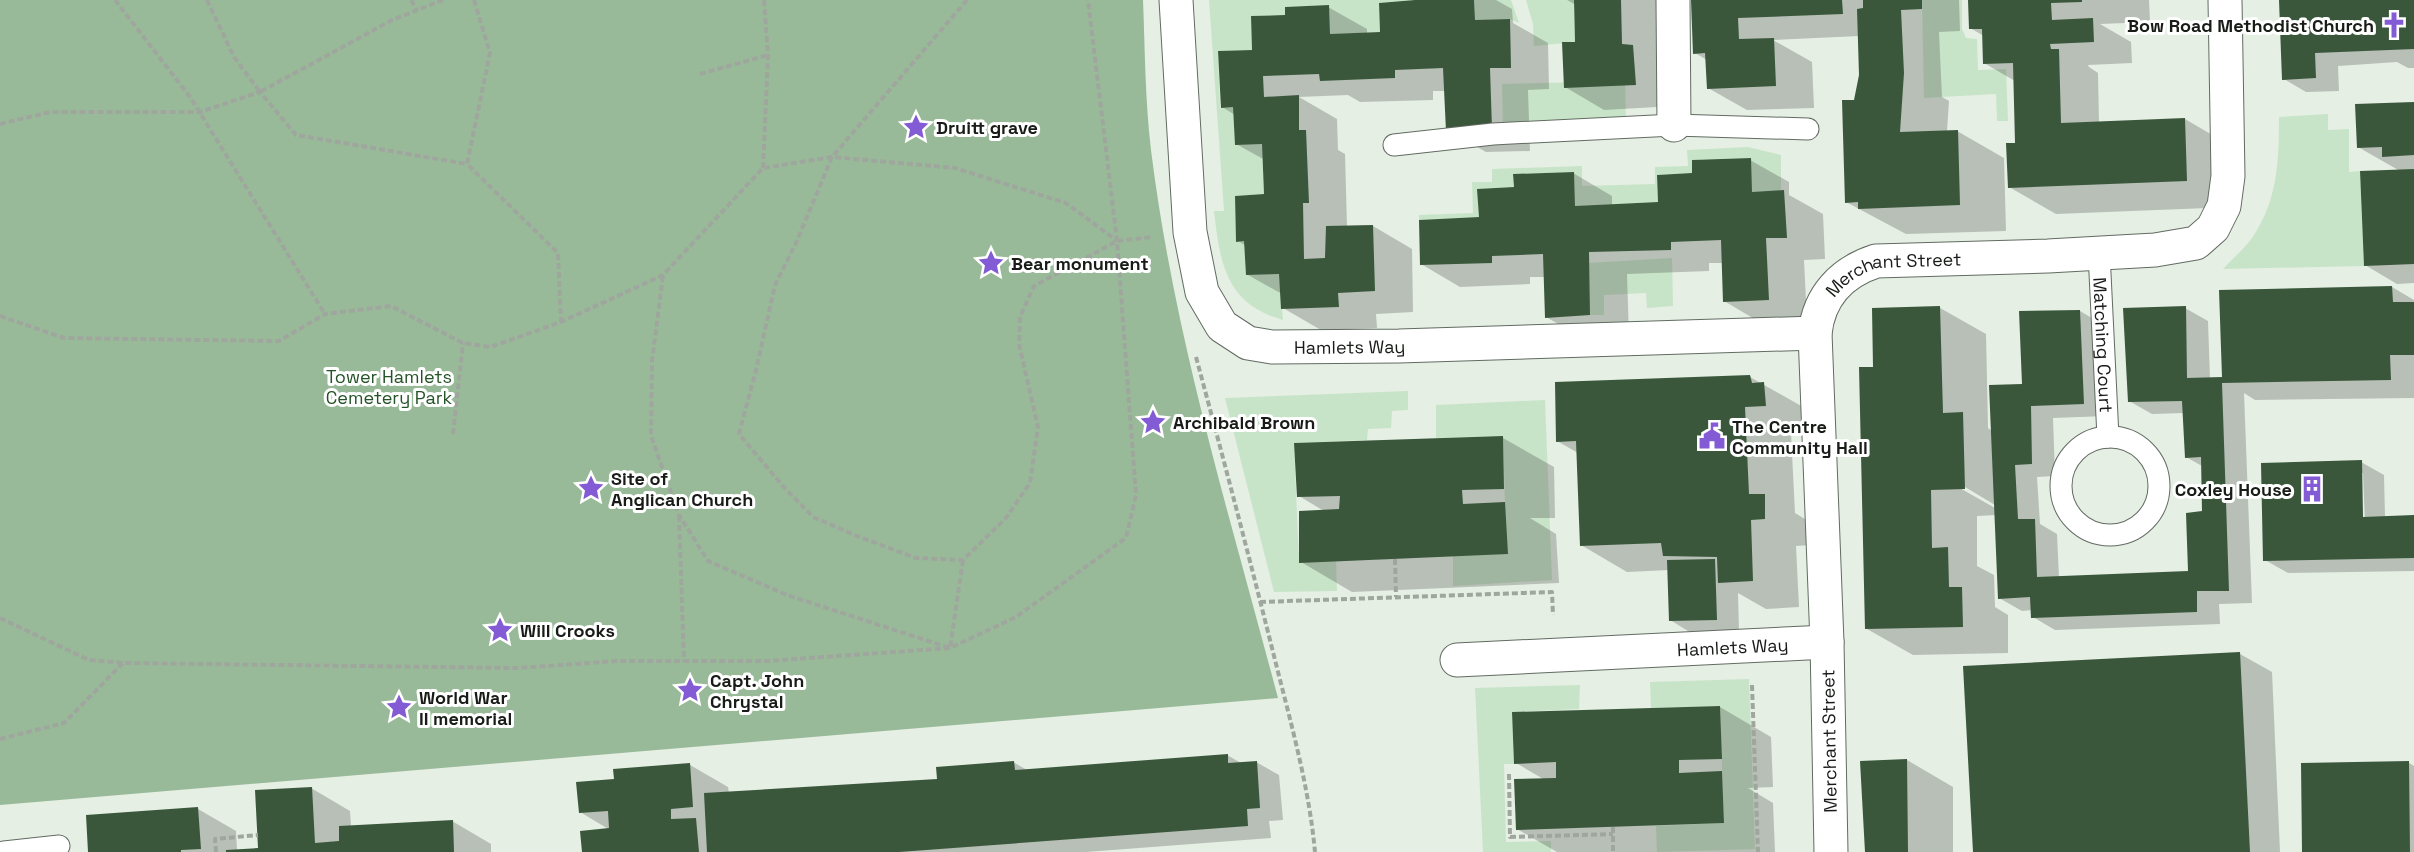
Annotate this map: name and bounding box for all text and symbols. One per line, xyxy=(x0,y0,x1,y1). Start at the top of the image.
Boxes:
church icon: Bow Road Methodist Church xyxy=(2379,10,2409,40)
place label: Bow Road Methodist Church xyxy=(2127,14,2374,37)
place icon: Druitt grave xyxy=(901,112,931,142)
place label: Druitt grave xyxy=(936,116,1038,139)
street label: Merchant Street xyxy=(1820,247,1962,301)
place icon: Bear monument xyxy=(976,248,1006,278)
place label: Bear monument xyxy=(1011,252,1149,275)
street label: Matching Court xyxy=(2089,277,2118,413)
street label: Hamlets Way xyxy=(1294,334,1406,358)
park label: Tower Hamlets Cemetery Park xyxy=(326,365,453,409)
place icon: Archibald Brown xyxy=(1138,407,1168,437)
place label: Archibald Brown xyxy=(1173,411,1315,434)
place label: The Centre Community Hall xyxy=(1732,415,1868,459)
public building icon: The Centre Community Hall xyxy=(1697,421,1727,451)
place label: Site of Anglican Church xyxy=(611,467,753,511)
place icon: Site of Anglican Church xyxy=(576,473,606,503)
building icon: Coxley House xyxy=(2297,474,2327,504)
place label: Coxley House xyxy=(2175,478,2292,501)
place icon: Will Crooks xyxy=(485,615,515,645)
place label: Will Crooks xyxy=(520,619,615,642)
street label: Hamlets Way xyxy=(1676,632,1789,661)
place label: Capt. John Chrystal xyxy=(710,669,804,713)
street label: Merchant Street xyxy=(1816,669,1842,813)
place icon: Capt. John Chrystal xyxy=(675,675,705,705)
place label: World War II memorial xyxy=(419,686,512,730)
place icon: World War II memorial xyxy=(384,692,414,722)

